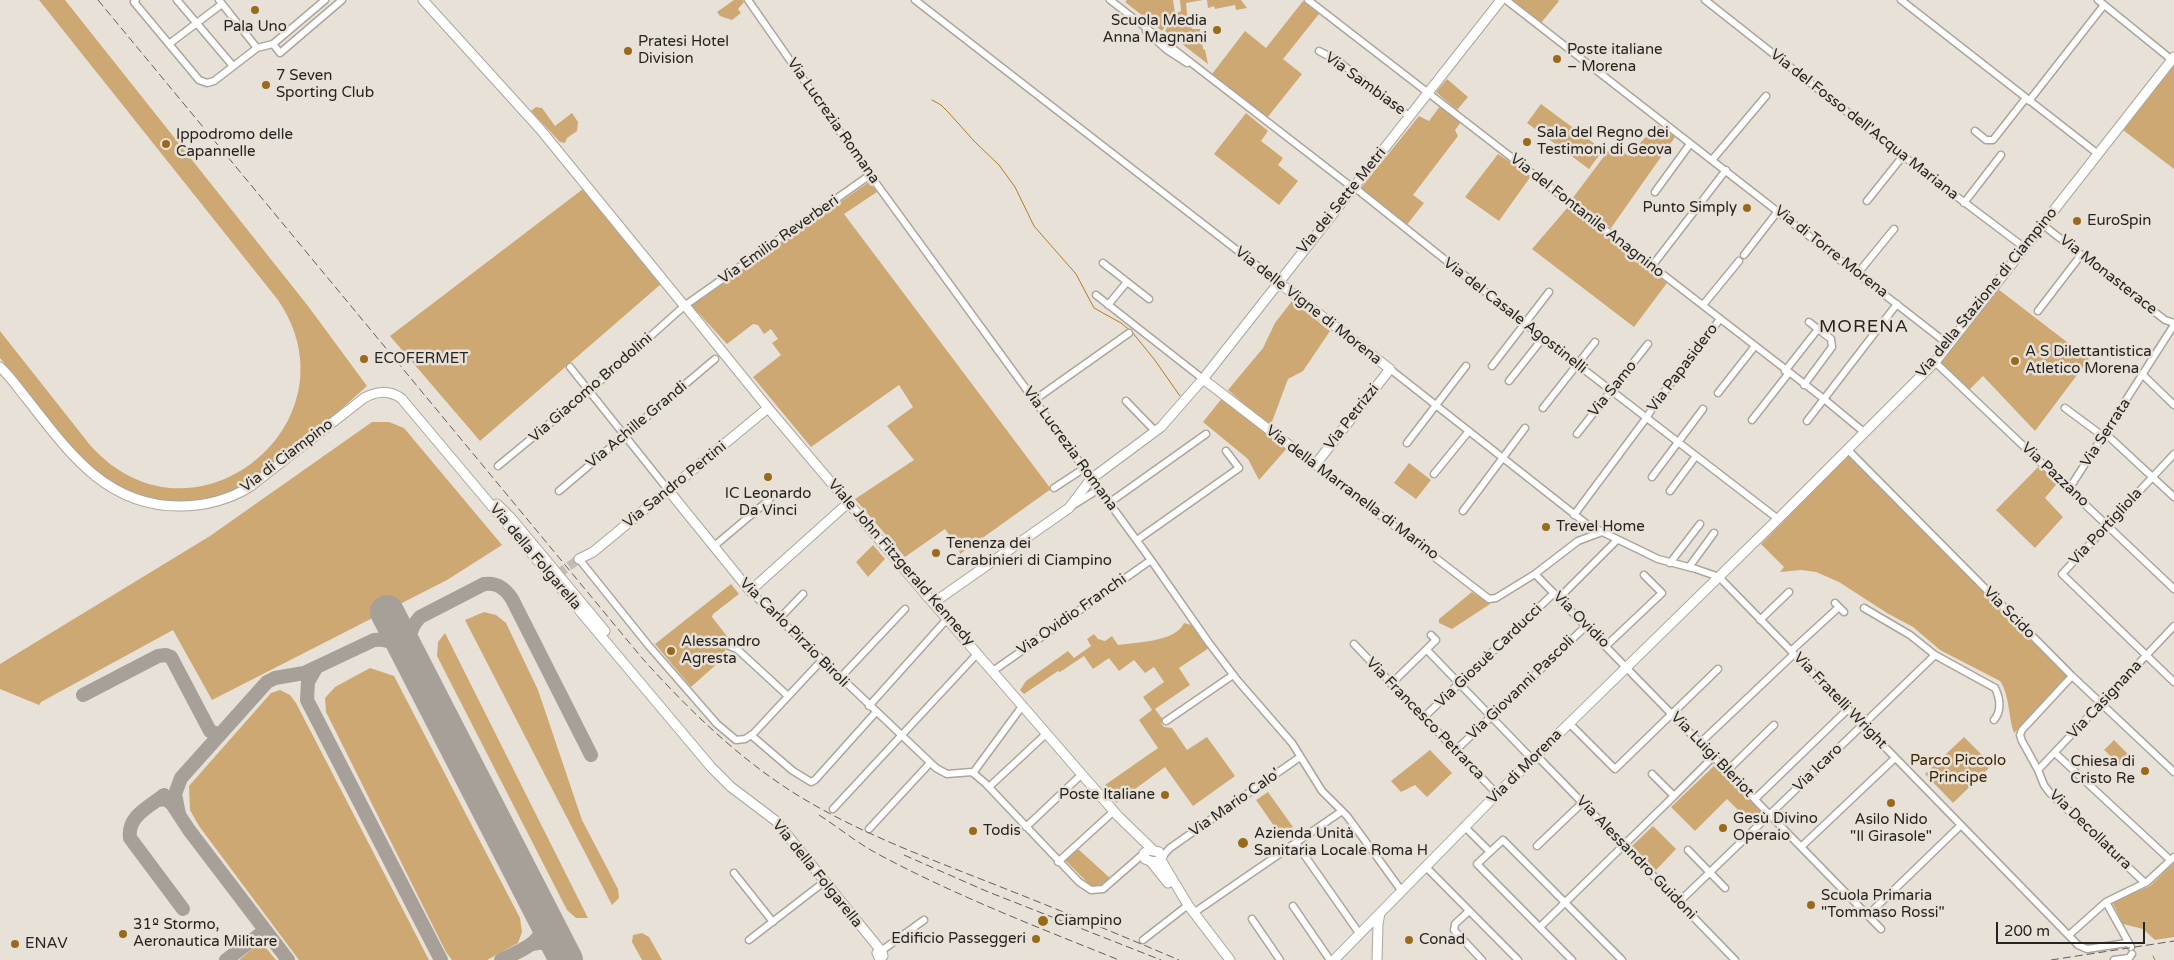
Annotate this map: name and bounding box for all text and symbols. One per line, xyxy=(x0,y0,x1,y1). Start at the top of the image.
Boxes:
marker: Pala Uno xyxy=(249,4,261,16)
place label: Scuola Media Anna Magnani xyxy=(1102,12,1207,47)
place label: Pala Uno xyxy=(223,18,287,36)
marker: Scuola Media Anna Magnani xyxy=(1211,24,1223,36)
place label: Pratesi Hotel Division xyxy=(638,33,729,68)
place label: Poste italiane – Morena xyxy=(1567,41,1663,76)
marker: Pratesi Hotel Division xyxy=(622,45,634,57)
street label: Via del Fosso dell'Acqua Mariana xyxy=(1766,46,1962,204)
street label: Via Sambiase xyxy=(1321,49,1409,119)
marker: Poste italiane – Morena xyxy=(1551,53,1563,65)
street label: Via Lucrezia Romana xyxy=(783,55,883,187)
place label: 7 Seven Sporting Club xyxy=(276,67,374,102)
marker: 7 Seven Sporting Club xyxy=(260,79,272,91)
place label: Sala del Regno dei Testimoni di Geova xyxy=(1537,124,1672,159)
place label: Ippodromo delle Capannelle xyxy=(176,126,293,161)
marker: Sala del Regno dei Testimoni di Geova xyxy=(1521,136,1533,148)
marker: Ippodromo delle Capannelle xyxy=(160,138,172,150)
street label: Via dei Sette Metri xyxy=(1294,144,1390,258)
street label: Via del Fontanile Anagnino xyxy=(1506,150,1668,282)
street label: Via Emilio Reverberi xyxy=(716,192,842,288)
place label: Punto Simply xyxy=(1642,199,1737,217)
marker: Punto Simply xyxy=(1741,202,1753,214)
street label: Via di Torre Morena xyxy=(1771,202,1891,302)
street label: Via della Stazione di Ciampino xyxy=(1913,204,2061,382)
place label: EuroSpin xyxy=(2087,212,2151,230)
marker: EuroSpin xyxy=(2071,215,2083,227)
street label: Via Monasterace xyxy=(2056,231,2160,319)
street label: Via delle Vigne di Morena xyxy=(1231,243,1385,369)
street label: Via del Casale Agostinelli xyxy=(1440,254,1590,378)
district label: MORENA xyxy=(1818,316,1910,338)
street label: Via Papasidero xyxy=(1644,320,1722,416)
street label: Via Giacomo Brodolini xyxy=(526,330,656,446)
place label: A S Dilettantistica Atletico Morena xyxy=(2025,343,2152,378)
place label: ECOFERMET xyxy=(374,350,468,368)
marker: ECOFERMET xyxy=(358,353,370,365)
marker: A S Dilettantistica Atletico Morena xyxy=(2009,355,2021,367)
street label: Via Samo xyxy=(1585,357,1641,421)
street label: Via Achille Grandi xyxy=(583,378,691,472)
street label: Via Petrizzi xyxy=(1321,381,1383,453)
street label: Via Lucrezia Romana xyxy=(1019,383,1121,515)
street label: Via Serrata xyxy=(2077,395,2135,471)
street label: Via di Ciampino xyxy=(237,415,337,497)
street label: Via della Marranella di Marino xyxy=(1262,422,1442,564)
street label: Via Sandro Pertini xyxy=(620,438,730,532)
street label: Via Pazzano xyxy=(2017,439,2093,511)
marker: IC Leonardo Da Vinci xyxy=(762,471,774,483)
street label: Viale John Fitzgerald Kennedy xyxy=(824,476,978,650)
place label: IC Leonardo Da Vinci xyxy=(725,485,811,520)
street label: Via Portigliola xyxy=(2066,485,2146,569)
street label: Via della Folgarella xyxy=(485,500,585,614)
place label: Trevel Home xyxy=(1556,518,1645,536)
marker: Trevel Home xyxy=(1540,521,1552,533)
place label: Tenenza dei Carabinieri di Ciampino xyxy=(946,535,1112,570)
marker: Tenenza dei Carabinieri di Ciampino xyxy=(930,547,942,559)
street label: Via Ovidio Franchi xyxy=(1014,571,1130,659)
street label: Via Carlo Pirzio Biroli xyxy=(735,574,853,692)
street label: Via Scido xyxy=(1979,583,2039,643)
street label: Via Ovidio xyxy=(1549,588,1613,652)
street label: Via Giosuè Carducci xyxy=(1432,600,1546,712)
street label: Via Giovanni Pascoli xyxy=(1464,632,1578,744)
place label: Alessandro Agresta xyxy=(681,633,760,668)
marker: Alessandro Agresta xyxy=(665,645,677,657)
street label: Via Fratelli Wright xyxy=(1789,649,1891,753)
street label: Via Francesco Petrarca xyxy=(1362,654,1488,784)
street label: Via Casignana xyxy=(2064,657,2146,743)
street label: Via Luigi Bleriot xyxy=(1667,709,1757,801)
street label: Via di Morena xyxy=(1484,726,1566,808)
street label: Via Icaro xyxy=(1790,740,1846,796)
park label: Parco Piccolo Principe xyxy=(1910,752,2006,787)
place label: Chiesa di Cristo Re xyxy=(2070,753,2135,788)
street label: Via Mario Calo' xyxy=(1186,765,1284,841)
marker: Chiesa di Cristo Re xyxy=(2139,765,2151,777)
place label: Poste Italiane xyxy=(1059,786,1155,804)
street label: Via Decollatura xyxy=(2045,786,2135,874)
marker: Poste Italiane xyxy=(1159,789,1171,801)
street label: Via Alessandro Guidoni xyxy=(1572,792,1700,924)
marker: Asilo Nido "Il Girasole" xyxy=(1885,797,1897,809)
place label: Gesù Divino Operaio xyxy=(1733,810,1818,845)
place label: Asilo Nido "Il Girasole" xyxy=(1850,811,1932,846)
street label: Via della Folgarella xyxy=(768,817,866,931)
place label: Todis xyxy=(983,822,1021,840)
marker: Gesù Divino Operaio xyxy=(1717,822,1729,834)
marker: Todis xyxy=(967,825,979,837)
place label: Azienda Unità Sanitaria Locale Roma H xyxy=(1254,825,1428,860)
marker: Azienda Unità Sanitaria Locale Roma H xyxy=(1236,836,1250,850)
place label: Scuola Primaria "Tommaso Rossi" xyxy=(1821,887,1945,922)
marker: Scuola Primaria "Tommaso Rossi" xyxy=(1805,899,1817,911)
place label: Ciampino xyxy=(1054,912,1122,930)
scale bar xyxy=(1999,912,2148,944)
marker: Ciampino xyxy=(1036,914,1050,928)
place label: 31º Stormo, Aeronautica Militare xyxy=(133,916,277,951)
text: 200 m xyxy=(2004,922,2050,940)
marker: 31º Stormo, Aeronautica Militare xyxy=(117,928,129,940)
place label: Edificio Passeggeri xyxy=(891,930,1026,948)
place label: Conad xyxy=(1419,931,1465,949)
marker: Edificio Passeggeri xyxy=(1030,933,1042,945)
marker: Conad xyxy=(1403,934,1415,946)
place label: ENAV xyxy=(25,935,68,953)
marker: ENAV xyxy=(9,938,21,950)

